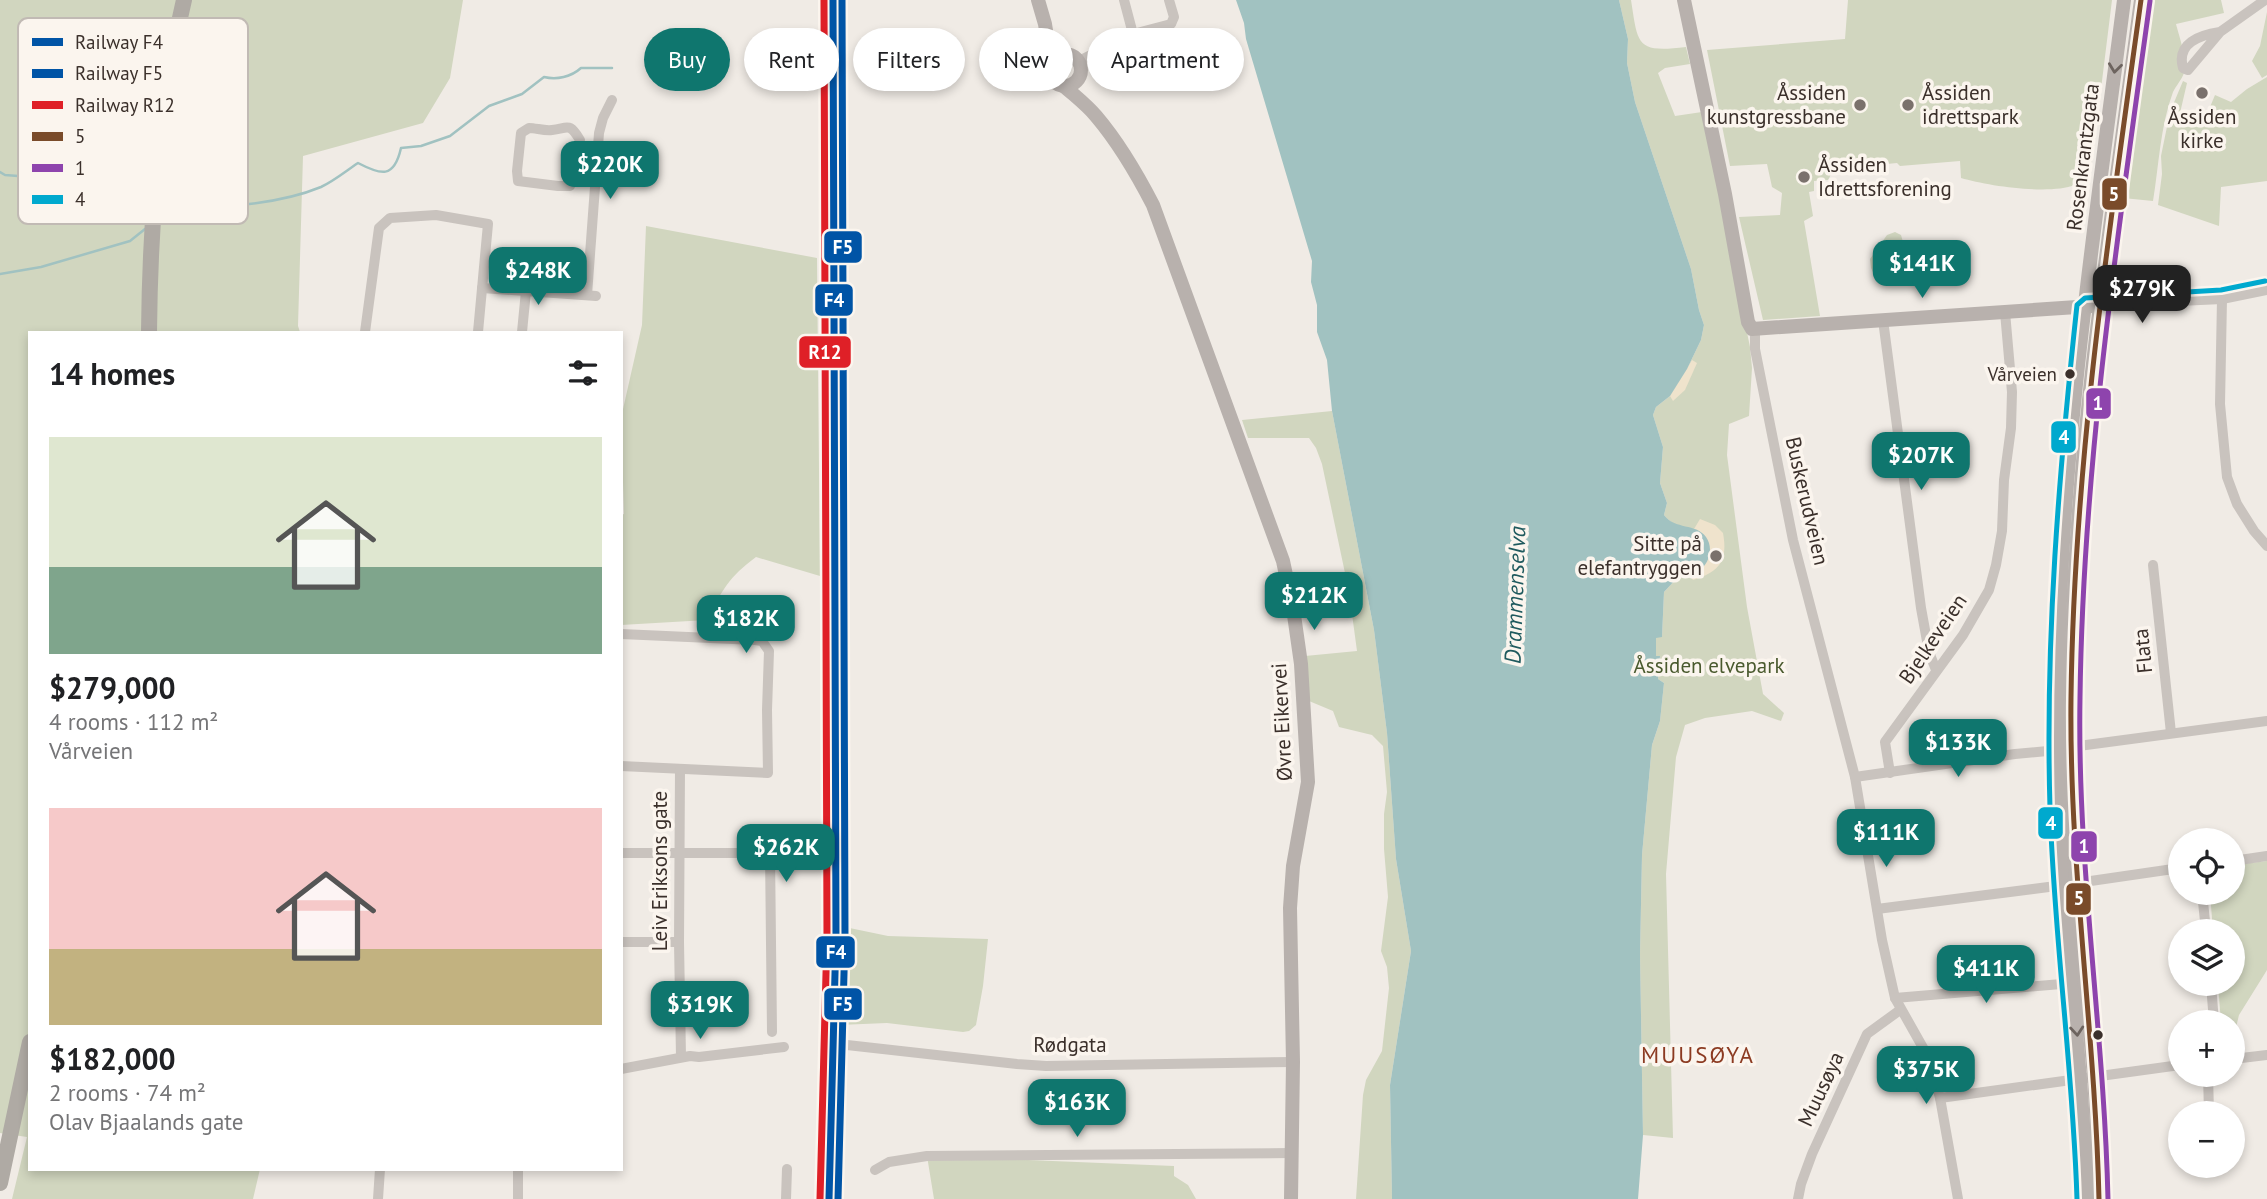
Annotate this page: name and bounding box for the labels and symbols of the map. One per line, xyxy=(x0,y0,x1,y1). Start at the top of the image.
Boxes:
legend xyxy=(18,18,248,224)
text: Railway F4 xyxy=(75,30,163,54)
text: Railway F5 xyxy=(75,61,163,85)
one-way arrow xyxy=(2108,62,2123,74)
place label: Åssiden kunstgressbane xyxy=(1707,79,1846,130)
place label: Åssiden idrettspark xyxy=(1922,79,2019,130)
street label: Rosenkrantzgata xyxy=(2060,82,2105,232)
marker: Åssiden kirke xyxy=(2194,85,2210,101)
text: Railway R12 xyxy=(75,93,175,117)
marker: Åssiden kunstgressbane xyxy=(1852,97,1868,113)
marker: Åssiden idrettspark xyxy=(1900,97,1916,113)
place label: Åssiden kirke xyxy=(2167,103,2237,154)
text: 5 xyxy=(75,124,85,148)
pin: $220K xyxy=(561,142,659,201)
place label: Åssiden Idrettsforening xyxy=(1818,151,1952,202)
text: 1 xyxy=(75,156,85,180)
marker: Åssiden Idrettsforening xyxy=(1796,169,1812,185)
line badge: 5 xyxy=(2101,177,2128,211)
text: 5 xyxy=(2109,182,2119,206)
text: 4 xyxy=(75,187,85,211)
line badge: F5 xyxy=(823,230,863,264)
text: F5 xyxy=(833,235,853,259)
pin: $141K xyxy=(1873,240,1971,300)
pin: $248K xyxy=(489,247,587,307)
pin: $279K xyxy=(2093,266,2191,325)
line badge: F4 xyxy=(814,283,854,317)
text: F4 xyxy=(824,288,844,312)
line badge: R12 xyxy=(798,335,852,369)
text: R12 xyxy=(809,340,841,364)
place label: Vårveien xyxy=(1986,362,2057,386)
marker: Vårveien xyxy=(2063,367,2077,381)
line badge: 1 xyxy=(2085,387,2112,420)
text: 1 xyxy=(2093,391,2103,415)
line badge: 4 xyxy=(2050,420,2077,454)
text: 4 xyxy=(2059,425,2070,449)
pin: $207K xyxy=(1872,433,1970,492)
street label: Buskerudveien xyxy=(1780,434,1835,568)
water label: Drammenselva xyxy=(1498,526,1531,664)
place label: Sitte på elefantryggen xyxy=(1577,530,1702,581)
marker: Sitte på elefantryggen xyxy=(1708,548,1724,564)
pin: $212K xyxy=(1265,572,1363,632)
street label: Bjelkeveien xyxy=(1893,588,1973,689)
pin: $182K xyxy=(697,596,795,655)
street label: Flata xyxy=(2127,627,2158,675)
park label: Åssiden elvepark xyxy=(1634,652,1785,679)
street label: Øvre Eikervei xyxy=(1265,662,1298,782)
pin: $133K xyxy=(1909,720,2007,779)
street label: Leiv Eriksons gate xyxy=(646,791,673,951)
line badge: 4 xyxy=(2037,806,2064,840)
pin: $111K xyxy=(1837,810,1935,869)
text: 4 xyxy=(2046,811,2057,835)
pin: $262K xyxy=(737,824,835,884)
line badge: 1 xyxy=(2070,830,2098,863)
text: 1 xyxy=(2079,834,2089,858)
line badge: 5 xyxy=(2065,882,2092,916)
text: 5 xyxy=(2074,886,2084,910)
line badge: F4 xyxy=(815,935,856,969)
text: F4 xyxy=(826,940,846,964)
pin: $411K xyxy=(1937,946,2035,1005)
pin: $319K xyxy=(651,982,749,1041)
line badge: F5 xyxy=(823,987,863,1021)
text: F5 xyxy=(833,992,853,1016)
one-way arrow xyxy=(2069,1026,2084,1037)
unlabelled marker xyxy=(2091,1028,2105,1042)
street label: Rødgata xyxy=(1033,1031,1107,1058)
district label: MUUSØYA xyxy=(1641,1040,1755,1069)
pin: $375K xyxy=(1877,1046,1975,1106)
street label: Muusøya xyxy=(1792,1047,1850,1130)
pin: $163K xyxy=(1028,1080,1126,1139)

